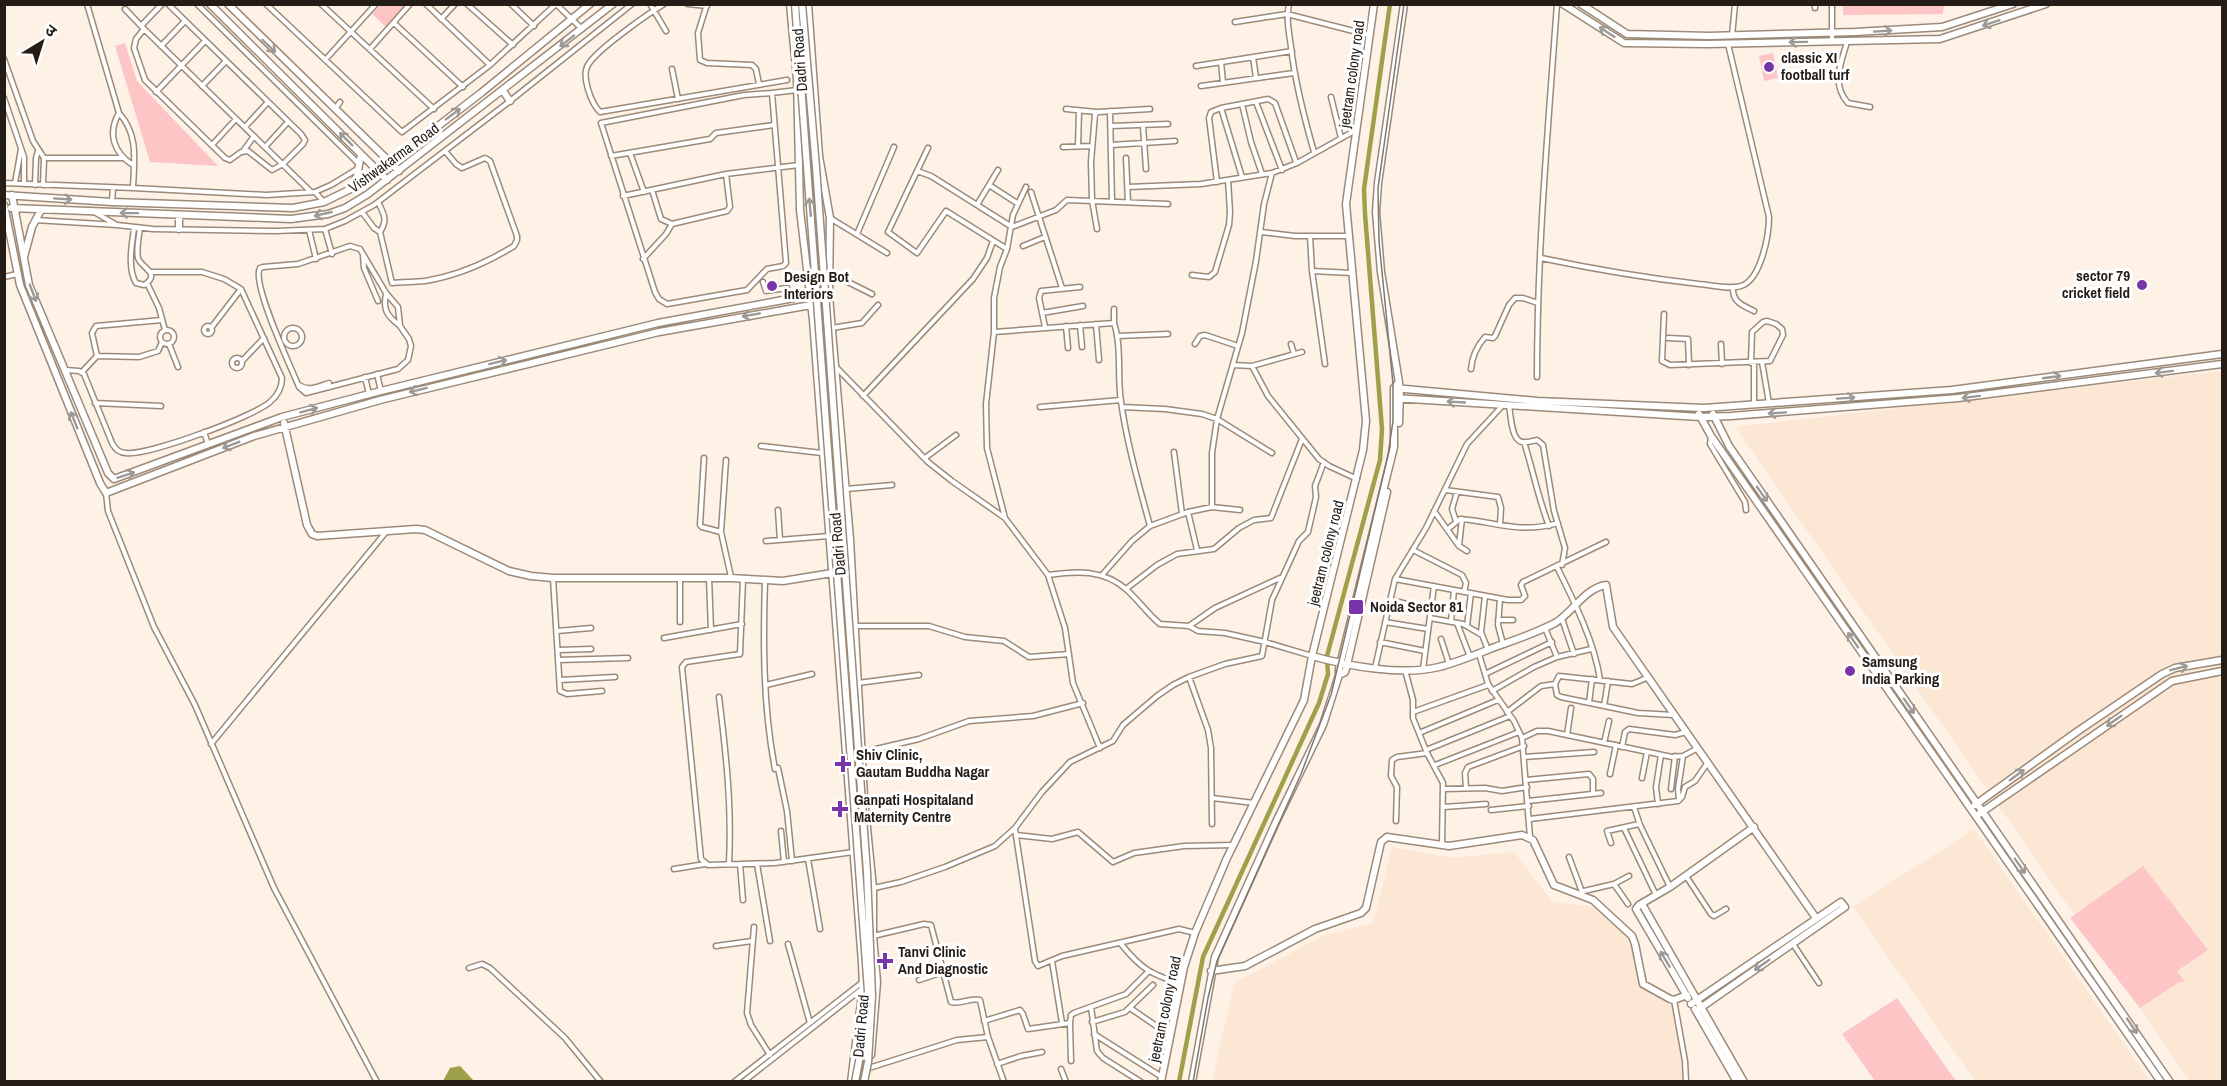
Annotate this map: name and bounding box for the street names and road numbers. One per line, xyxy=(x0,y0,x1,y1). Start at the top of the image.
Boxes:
street label: jeetram colony road xyxy=(1333,19,1369,130)
street label: Dadri Road xyxy=(787,28,812,92)
street label: Vishwakarma Road xyxy=(344,118,443,198)
street label: jeetram colony road xyxy=(1302,498,1349,609)
street label: Dadri Road xyxy=(824,512,851,576)
street label: jeetram colony road xyxy=(1143,954,1186,1065)
street label: Dadri Road xyxy=(847,994,874,1058)

